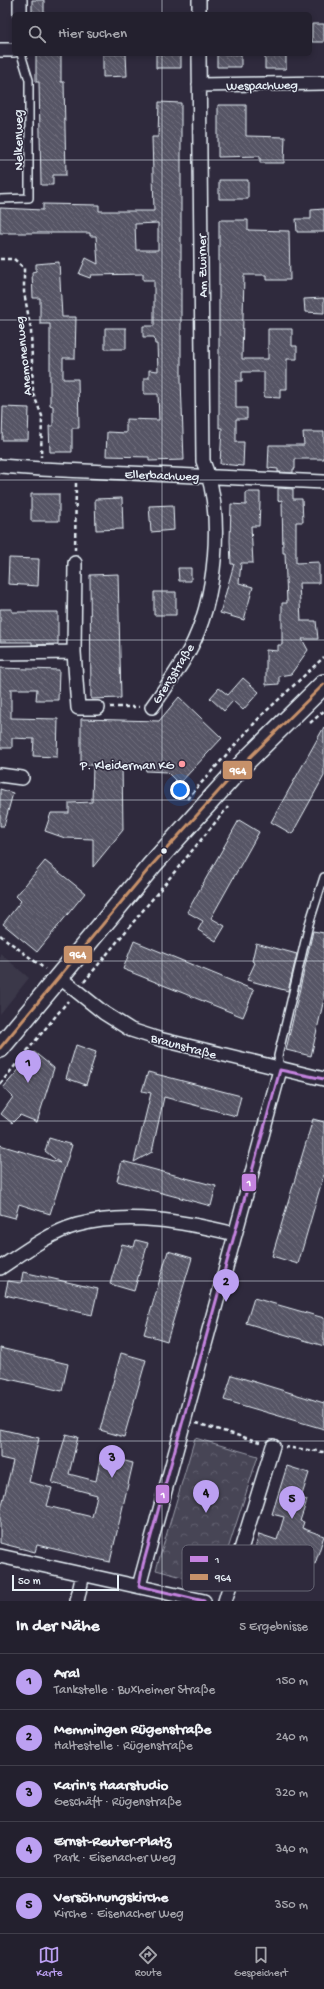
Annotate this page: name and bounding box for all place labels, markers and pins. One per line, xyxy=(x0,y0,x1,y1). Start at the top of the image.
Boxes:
place label: P. Kleiderman KG xyxy=(79,759,175,774)
marker: P. Kleiderman KG xyxy=(177,759,187,769)
unlabelled marker xyxy=(159,846,169,856)
pin: 1 xyxy=(15,1050,41,1083)
pin: 2 xyxy=(213,1269,239,1302)
pin: 3 xyxy=(99,1445,125,1478)
pin: 4 xyxy=(193,1480,219,1513)
pin: 5 xyxy=(279,1486,305,1519)

